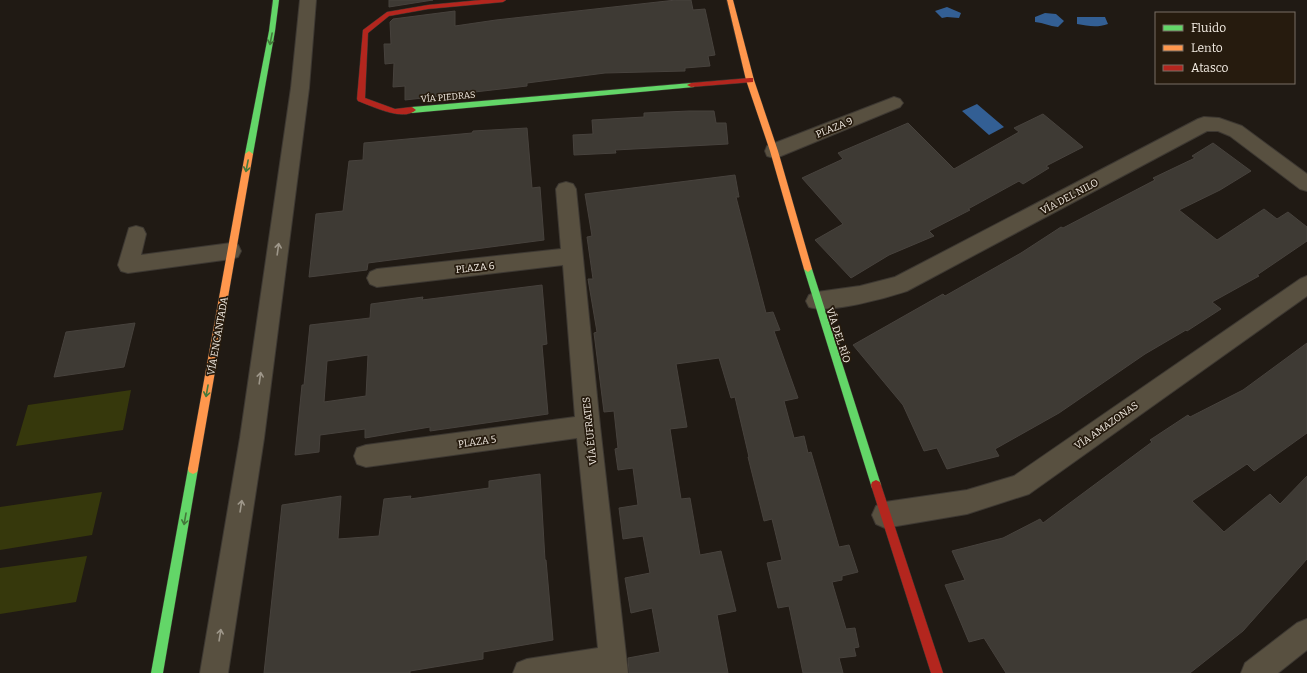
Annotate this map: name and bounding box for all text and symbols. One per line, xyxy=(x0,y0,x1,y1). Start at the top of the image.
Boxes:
legend xyxy=(1155,12,1295,84)
text: Fluido xyxy=(1191,21,1226,35)
one-way arrow xyxy=(267,32,275,45)
text: Lento xyxy=(1191,41,1223,55)
text: Atasco xyxy=(1191,61,1229,75)
street label: VÍA PIEDRAS xyxy=(420,88,476,104)
street label: PLAZA 9 xyxy=(814,115,855,141)
one-way arrow xyxy=(242,160,250,173)
street label: VÍA DEL NILO xyxy=(1037,175,1101,217)
one-way arrow xyxy=(274,243,282,256)
street label: PLAZA 6 xyxy=(455,260,495,276)
street label: VÍA ENCANTADA xyxy=(203,295,231,376)
street label: VÍA DEL RÍO xyxy=(823,306,855,364)
one-way arrow xyxy=(256,372,264,385)
one-way arrow xyxy=(203,384,211,397)
street label: VÍA ÉUFRATES xyxy=(578,396,600,466)
street label: VÍA AMAZONAS xyxy=(1071,398,1141,452)
street label: PLAZA 5 xyxy=(457,433,497,451)
one-way arrow xyxy=(237,500,245,513)
one-way arrow xyxy=(180,512,188,525)
one-way arrow xyxy=(216,628,224,641)

